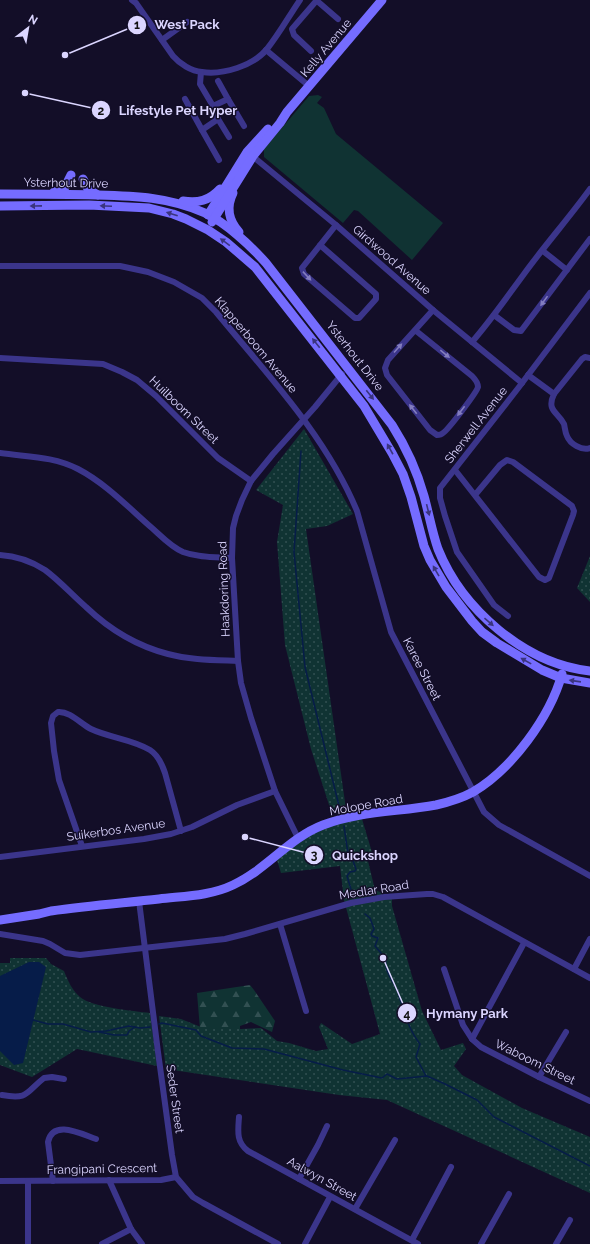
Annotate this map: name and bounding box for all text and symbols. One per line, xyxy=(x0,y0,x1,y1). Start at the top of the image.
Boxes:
north arrow xyxy=(8,8,48,48)
text: N xyxy=(26,12,40,28)
callout: West Pack xyxy=(127,12,228,37)
street label: Kelly Avenue xyxy=(298,16,354,80)
text: West Pack xyxy=(154,17,220,32)
text: 1 xyxy=(134,18,140,32)
callout: Lifestyle Pet Hyper xyxy=(91,98,246,123)
text: Lifestyle Pet Hyper xyxy=(119,103,237,118)
text: 2 xyxy=(98,104,105,118)
street label: Ysterhout Drive xyxy=(24,175,108,191)
one-way arrow xyxy=(29,203,42,209)
one-way arrow xyxy=(99,203,112,209)
one-way arrow xyxy=(166,211,178,217)
street label: Girdwood Avenue xyxy=(350,222,434,298)
one-way arrow xyxy=(220,238,231,246)
one-way arrow xyxy=(302,271,311,281)
street label: Klapperboom Avenue xyxy=(212,294,300,396)
one-way arrow xyxy=(540,296,548,307)
street label: Ysterhout Drive xyxy=(323,318,387,394)
one-way arrow xyxy=(311,338,320,349)
one-way arrow xyxy=(394,343,403,353)
one-way arrow xyxy=(440,350,451,358)
street label: Huilboom Street xyxy=(146,373,222,447)
street label: Sherwell Avenue xyxy=(442,384,510,466)
one-way arrow xyxy=(366,390,375,401)
one-way arrow xyxy=(409,404,418,415)
one-way arrow xyxy=(457,406,466,417)
one-way arrow xyxy=(387,443,394,455)
one-way arrow xyxy=(425,504,431,516)
street label: Haakdoring Road xyxy=(215,541,233,637)
one-way arrow xyxy=(432,565,439,577)
one-way arrow xyxy=(485,617,494,626)
street label: Karee Street xyxy=(400,635,444,703)
one-way arrow xyxy=(520,658,532,664)
one-way arrow xyxy=(569,678,582,684)
street label: Molope Road xyxy=(328,792,404,818)
street label: Suikerbos Avenue xyxy=(66,816,166,844)
callout: Quickshop xyxy=(304,843,406,868)
text: 3 xyxy=(311,848,318,862)
text: Quickshop xyxy=(332,848,398,863)
street label: Medlar Road xyxy=(338,878,410,902)
callout: Hymany Park xyxy=(397,1001,516,1026)
text: Hymany Park xyxy=(426,1006,509,1021)
text: 4 xyxy=(404,1007,411,1021)
street label: Waboom Street xyxy=(493,1037,577,1087)
street label: Seder Street xyxy=(163,1064,187,1134)
street label: Aalwyn Street xyxy=(285,1154,359,1204)
street label: Frangipani Crescent xyxy=(47,1161,157,1177)

